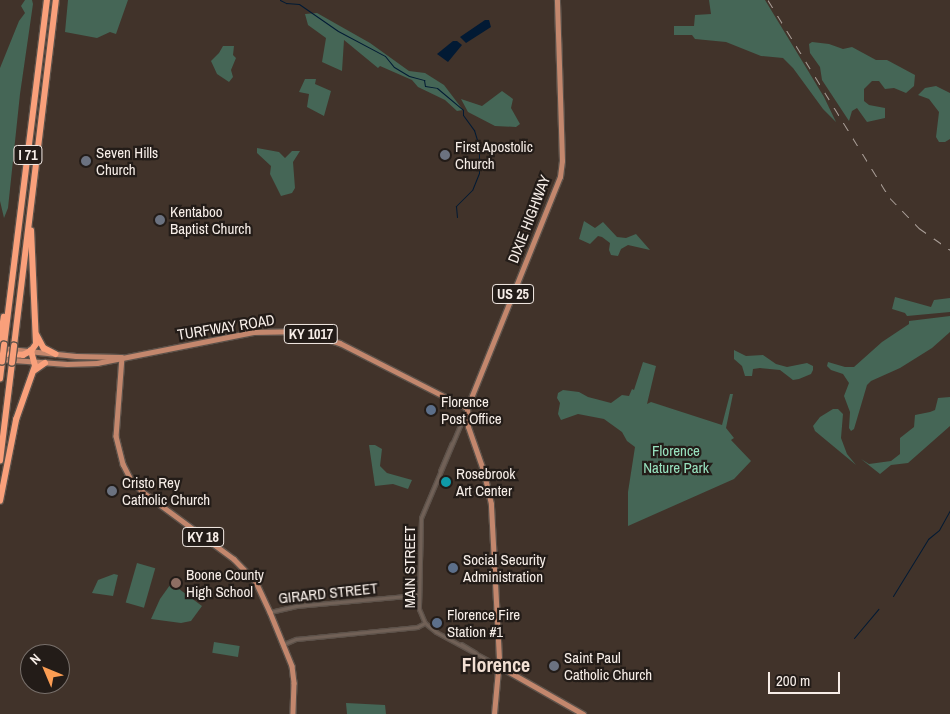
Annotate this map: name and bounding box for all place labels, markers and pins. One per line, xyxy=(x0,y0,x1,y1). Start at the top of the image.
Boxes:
place label: First Apostolic Church xyxy=(455,137,534,172)
place label: Seven Hills Church xyxy=(96,143,158,178)
marker: First Apostolic Church xyxy=(439,149,451,161)
marker: Seven Hills Church xyxy=(80,155,92,167)
place label: Kentaboo Baptist Church xyxy=(170,202,251,237)
marker: Kentaboo Baptist Church xyxy=(154,214,166,226)
place label: Florence Post Office xyxy=(441,392,502,427)
marker: Florence Post Office xyxy=(425,404,437,416)
place label: Rosebrook Art Center xyxy=(456,464,515,499)
place label: Cristo Rey Catholic Church xyxy=(122,473,210,508)
marker: Rosebrook Art Center xyxy=(440,476,452,488)
marker: Cristo Rey Catholic Church xyxy=(106,485,118,497)
place label: Social Security Administration xyxy=(463,550,546,585)
marker: Social Security Administration xyxy=(447,562,459,574)
place label: Boone County High School xyxy=(186,565,264,600)
marker: Boone County High School xyxy=(170,577,182,589)
place label: Florence Fire Station #1 xyxy=(447,605,520,640)
marker: Florence Fire Station #1 xyxy=(431,617,443,629)
place label: Saint Paul Catholic Church xyxy=(564,648,652,683)
marker: Saint Paul Catholic Church xyxy=(548,660,560,672)

